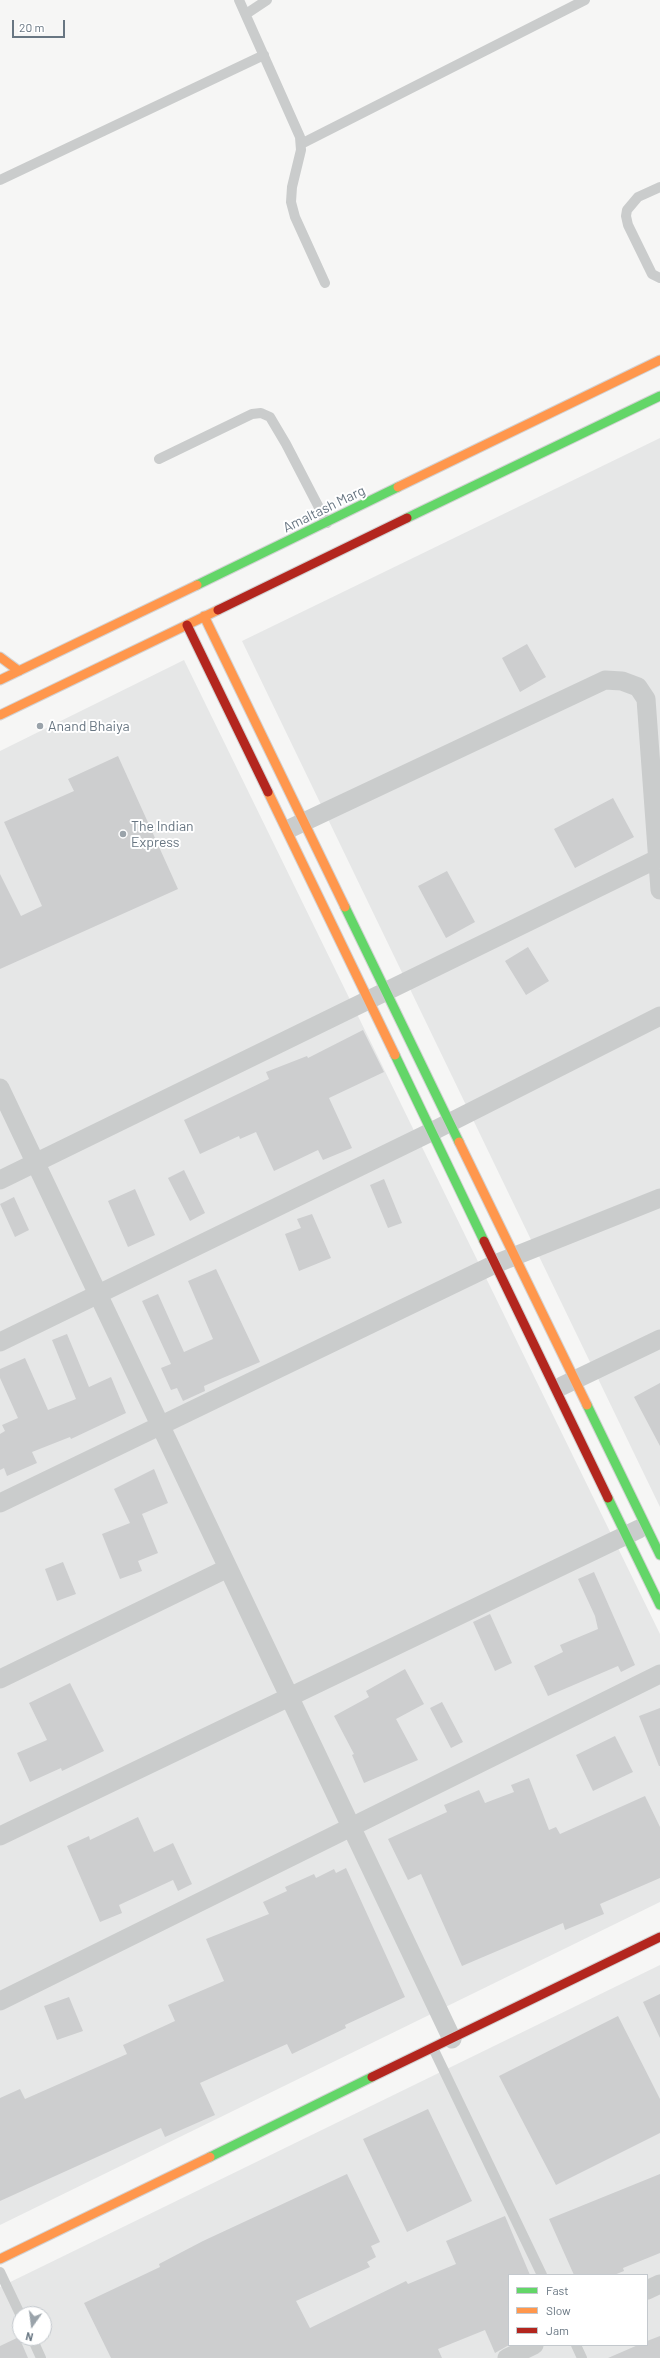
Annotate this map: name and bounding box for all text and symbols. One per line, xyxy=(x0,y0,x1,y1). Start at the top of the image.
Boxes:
scale bar xyxy=(14,12,67,38)
text: 20 m xyxy=(19,20,45,34)
street label: Amaltash Marg xyxy=(280,482,368,536)
place label: Anand Bhaiya xyxy=(48,718,130,734)
marker: Anand Bhaiya xyxy=(35,721,45,731)
place label: The Indian Express xyxy=(131,818,194,850)
marker: The Indian Express xyxy=(118,829,128,839)
legend xyxy=(508,2274,648,2346)
text: Fast xyxy=(546,2283,569,2297)
text: Slow xyxy=(546,2303,571,2317)
north arrow xyxy=(12,2306,52,2346)
text: Jam xyxy=(546,2323,569,2337)
text: N xyxy=(24,2330,34,2344)

